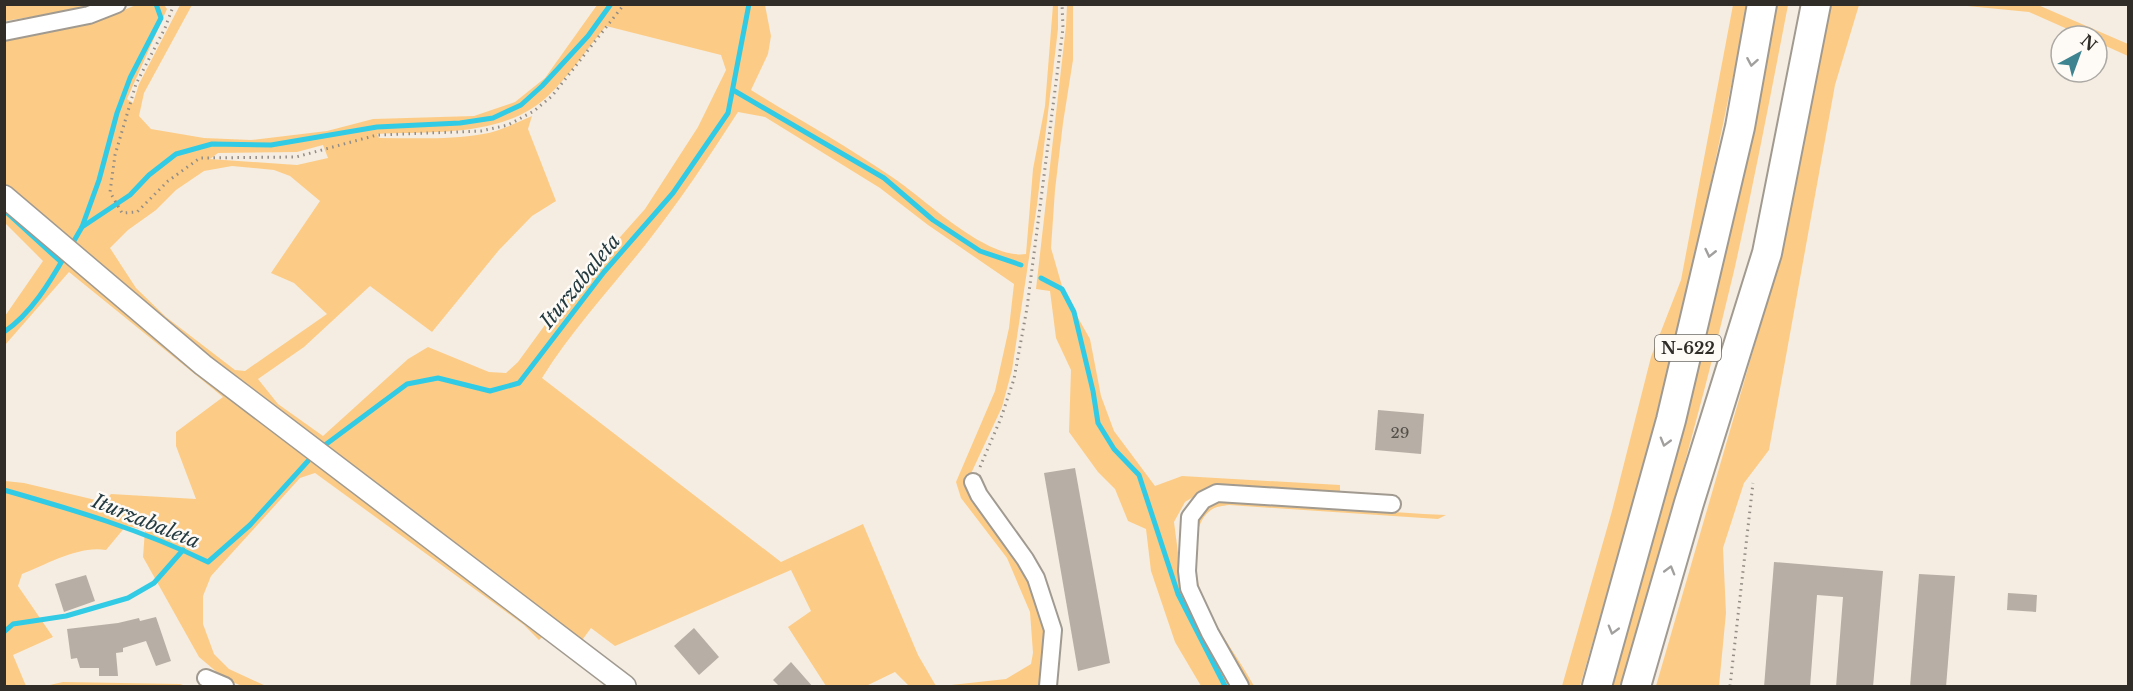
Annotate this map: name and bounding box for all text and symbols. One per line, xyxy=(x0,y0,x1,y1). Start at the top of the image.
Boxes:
north arrow xyxy=(2049,24,2109,84)
text: N xyxy=(2077,30,2101,55)
one-way arrow xyxy=(1746,57,1759,67)
water label: Iturzabaleta xyxy=(534,229,625,334)
one-way arrow xyxy=(1705,247,1718,257)
road number: N-622 xyxy=(1655,335,1721,361)
house number: 29 xyxy=(1391,423,1409,442)
one-way arrow xyxy=(1660,436,1672,447)
water label: Iturzabaleta xyxy=(88,488,203,553)
one-way arrow xyxy=(1663,565,1675,576)
one-way arrow xyxy=(1608,624,1620,635)

